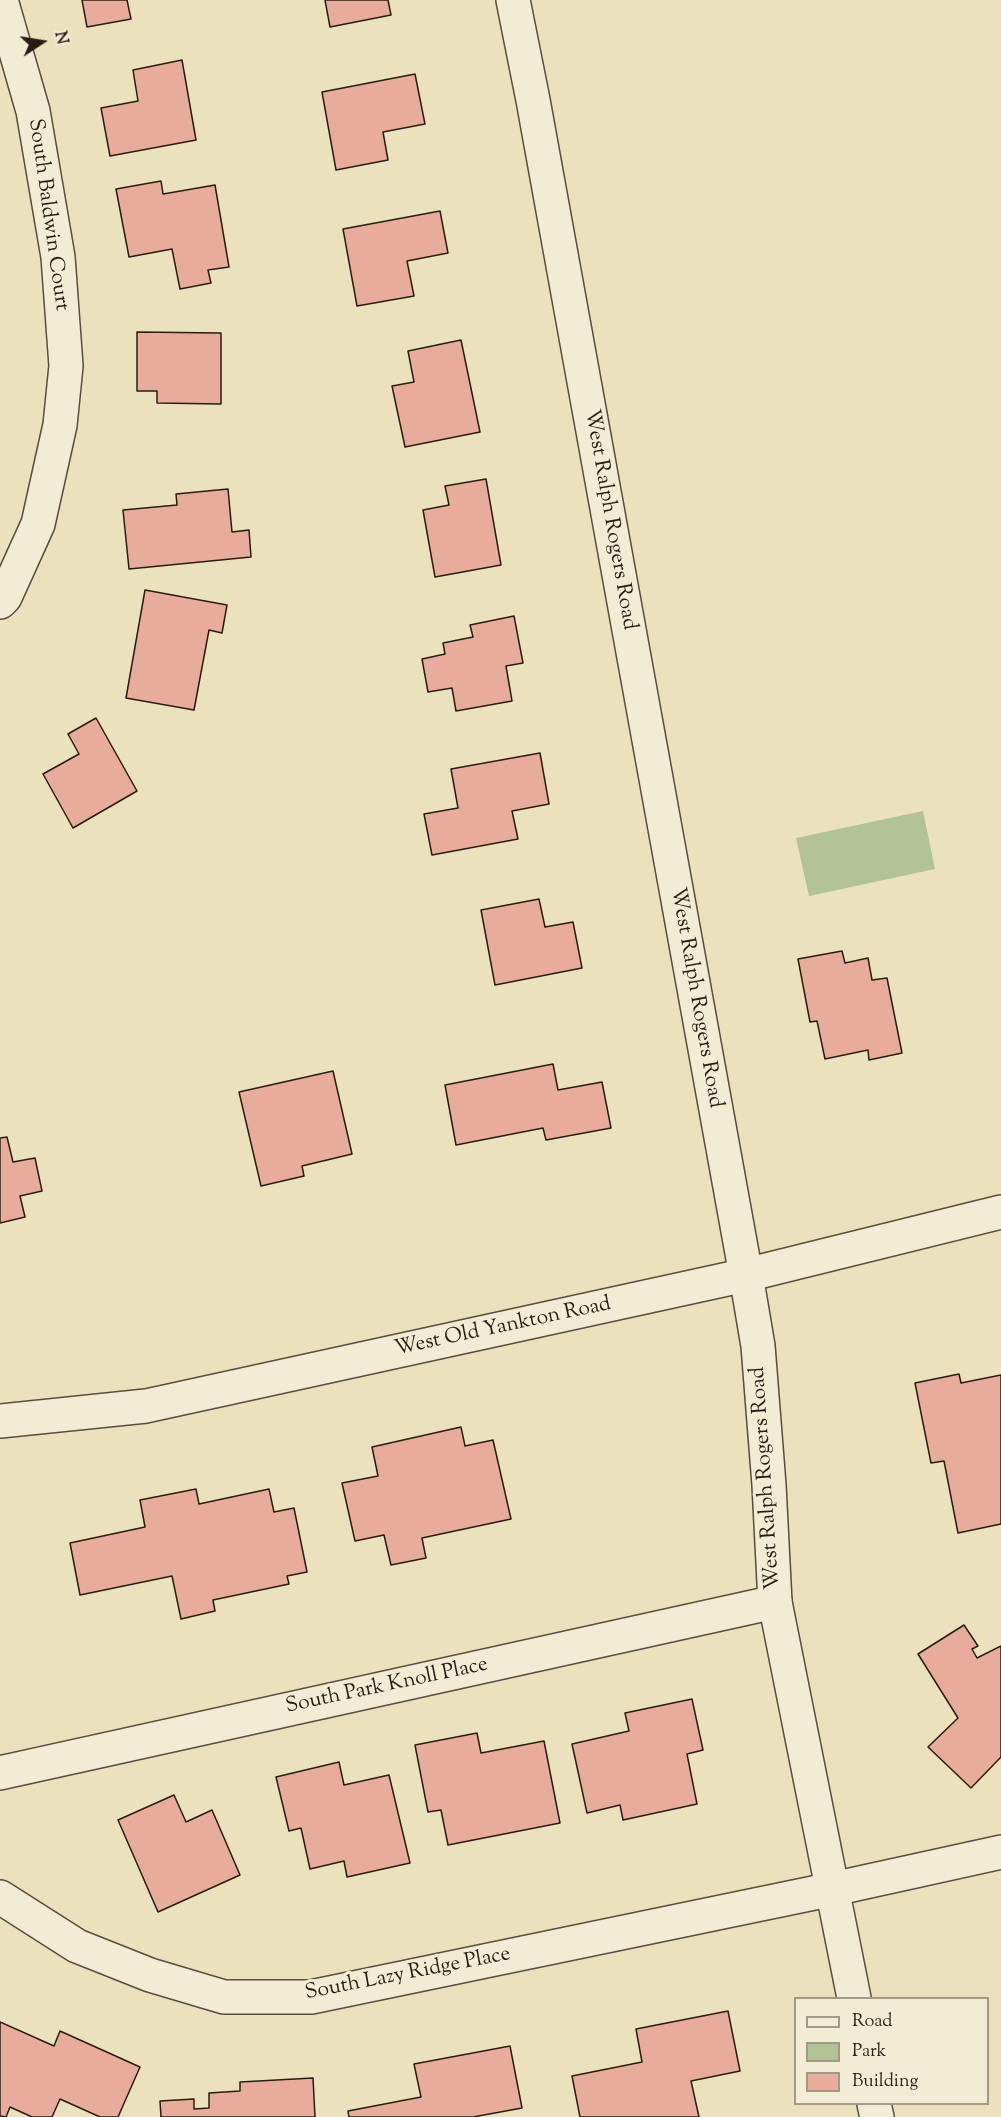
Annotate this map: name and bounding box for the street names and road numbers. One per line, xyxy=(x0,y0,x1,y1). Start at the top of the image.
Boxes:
street label: South Baldwin Court xyxy=(21,117,73,313)
street label: West Ralph Rogers Road xyxy=(577,408,641,632)
street label: West Ralph Rogers Road xyxy=(663,886,727,1110)
street label: West Old Yankton Road xyxy=(393,1293,613,1363)
street label: West Ralph Rogers Road xyxy=(747,1366,787,1590)
street label: South Park Knoll Place xyxy=(284,1653,490,1721)
street label: South Lazy Ridge Place xyxy=(303,1943,513,2007)

